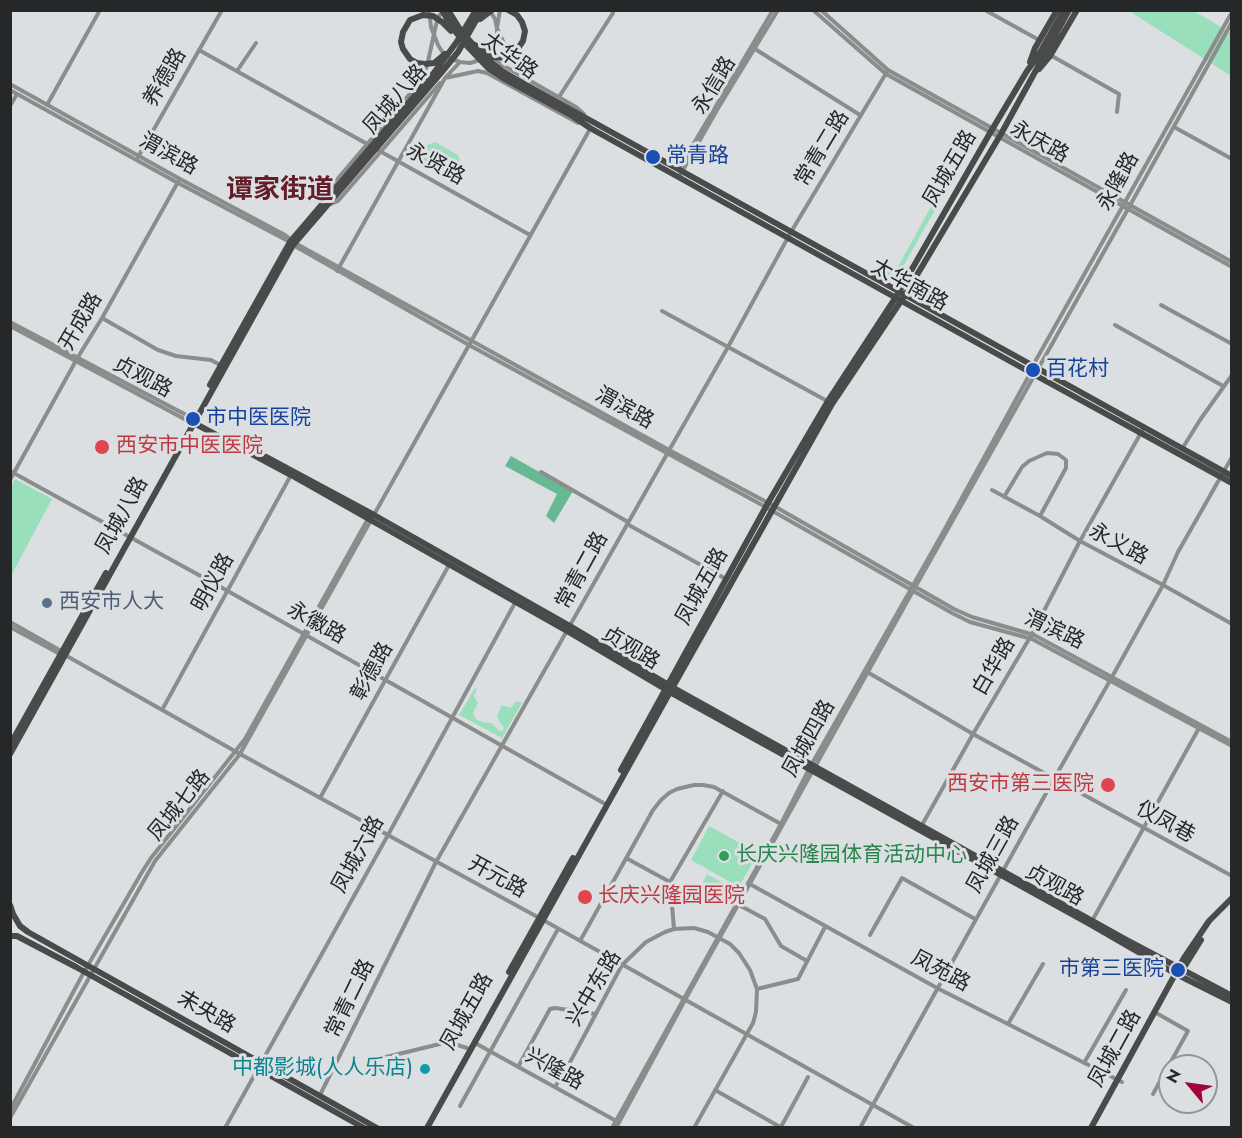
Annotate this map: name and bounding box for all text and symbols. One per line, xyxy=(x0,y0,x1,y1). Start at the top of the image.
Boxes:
street label: 太华路 xyxy=(476,28,542,86)
street label: 养德路 xyxy=(139,44,193,112)
street label: 永信路 xyxy=(688,53,742,119)
street label: 凤城八路 xyxy=(359,60,433,140)
street label: 常青二路 xyxy=(791,107,855,191)
street label: 永庆路 xyxy=(1005,117,1073,169)
street label: 凤城五路 xyxy=(919,126,983,212)
street label: 渭滨路 xyxy=(134,129,202,181)
street label: 永贤路 xyxy=(401,139,469,191)
place label: 常青路 xyxy=(666,144,729,170)
marker: 常青路 xyxy=(644,148,662,166)
street label: 永隆路 xyxy=(1093,148,1145,216)
district label: 谭家街道 xyxy=(226,175,334,207)
street label: 太华南路 xyxy=(866,255,952,317)
street label: 开成路 xyxy=(55,288,109,356)
street label: 贞观路 xyxy=(108,352,176,404)
place label: 百花村 xyxy=(1046,357,1109,383)
marker: 百花村 xyxy=(1024,361,1042,379)
street label: 渭滨路 xyxy=(590,383,658,435)
place label: 市中医医院 xyxy=(206,406,311,432)
marker: 市中医医院 xyxy=(184,410,202,428)
place label: 西安市中医医院 xyxy=(116,434,263,460)
marker: 西安市中医医院 xyxy=(93,438,111,456)
street label: 凤城八路 xyxy=(92,473,154,559)
street label: 永义路 xyxy=(1084,519,1152,571)
street label: 常青二路 xyxy=(552,528,614,614)
street label: 凤城五路 xyxy=(672,544,734,630)
street label: 明仪路 xyxy=(188,549,240,617)
place label: 西安市人大 xyxy=(59,590,164,616)
marker: 西安市人大 xyxy=(40,596,54,610)
street label: 永徽路 xyxy=(282,598,350,650)
street label: 渭滨路 xyxy=(1020,606,1088,656)
street label: 贞观路 xyxy=(597,622,663,676)
street label: 白华路 xyxy=(968,633,1022,701)
street label: 彰德路 xyxy=(347,638,399,706)
street label: 凤城四路 xyxy=(779,696,841,782)
street label: 凤城七路 xyxy=(144,765,216,847)
place label: 西安市第三医院 xyxy=(947,772,1094,798)
marker: 西安市第三医院 xyxy=(1099,776,1117,794)
street label: 仪凤巷 xyxy=(1131,797,1199,849)
street label: 凤城六路 xyxy=(328,812,390,898)
street label: 凤城三路 xyxy=(963,812,1025,898)
place label: 长庆兴隆园体育活动中心 xyxy=(736,843,967,869)
marker: 长庆兴隆园体育活动中心 xyxy=(717,849,731,863)
street label: 开元路 xyxy=(463,852,531,904)
street label: 贞观路 xyxy=(1020,860,1088,912)
place label: 长庆兴隆园医院 xyxy=(598,884,745,910)
marker: 长庆兴隆园医院 xyxy=(576,888,594,906)
street label: 凤苑路 xyxy=(906,946,974,998)
street label: 兴中东路 xyxy=(563,947,627,1031)
street label: 常青二路 xyxy=(321,956,381,1042)
place label: 市第三医院 xyxy=(1059,957,1164,983)
marker: 市第三医院 xyxy=(1169,961,1187,979)
street label: 凤城五路 xyxy=(437,969,499,1055)
street label: 未央路 xyxy=(172,986,240,1040)
street label: 凤城二路 xyxy=(1085,1006,1147,1092)
street label: 兴隆路 xyxy=(520,1044,588,1096)
north arrow xyxy=(1158,1054,1218,1114)
place label: 中都影城(人人乐店) xyxy=(232,1056,413,1082)
marker: 中都影城(人人乐店) xyxy=(418,1062,432,1076)
text: N xyxy=(1160,1065,1187,1087)

